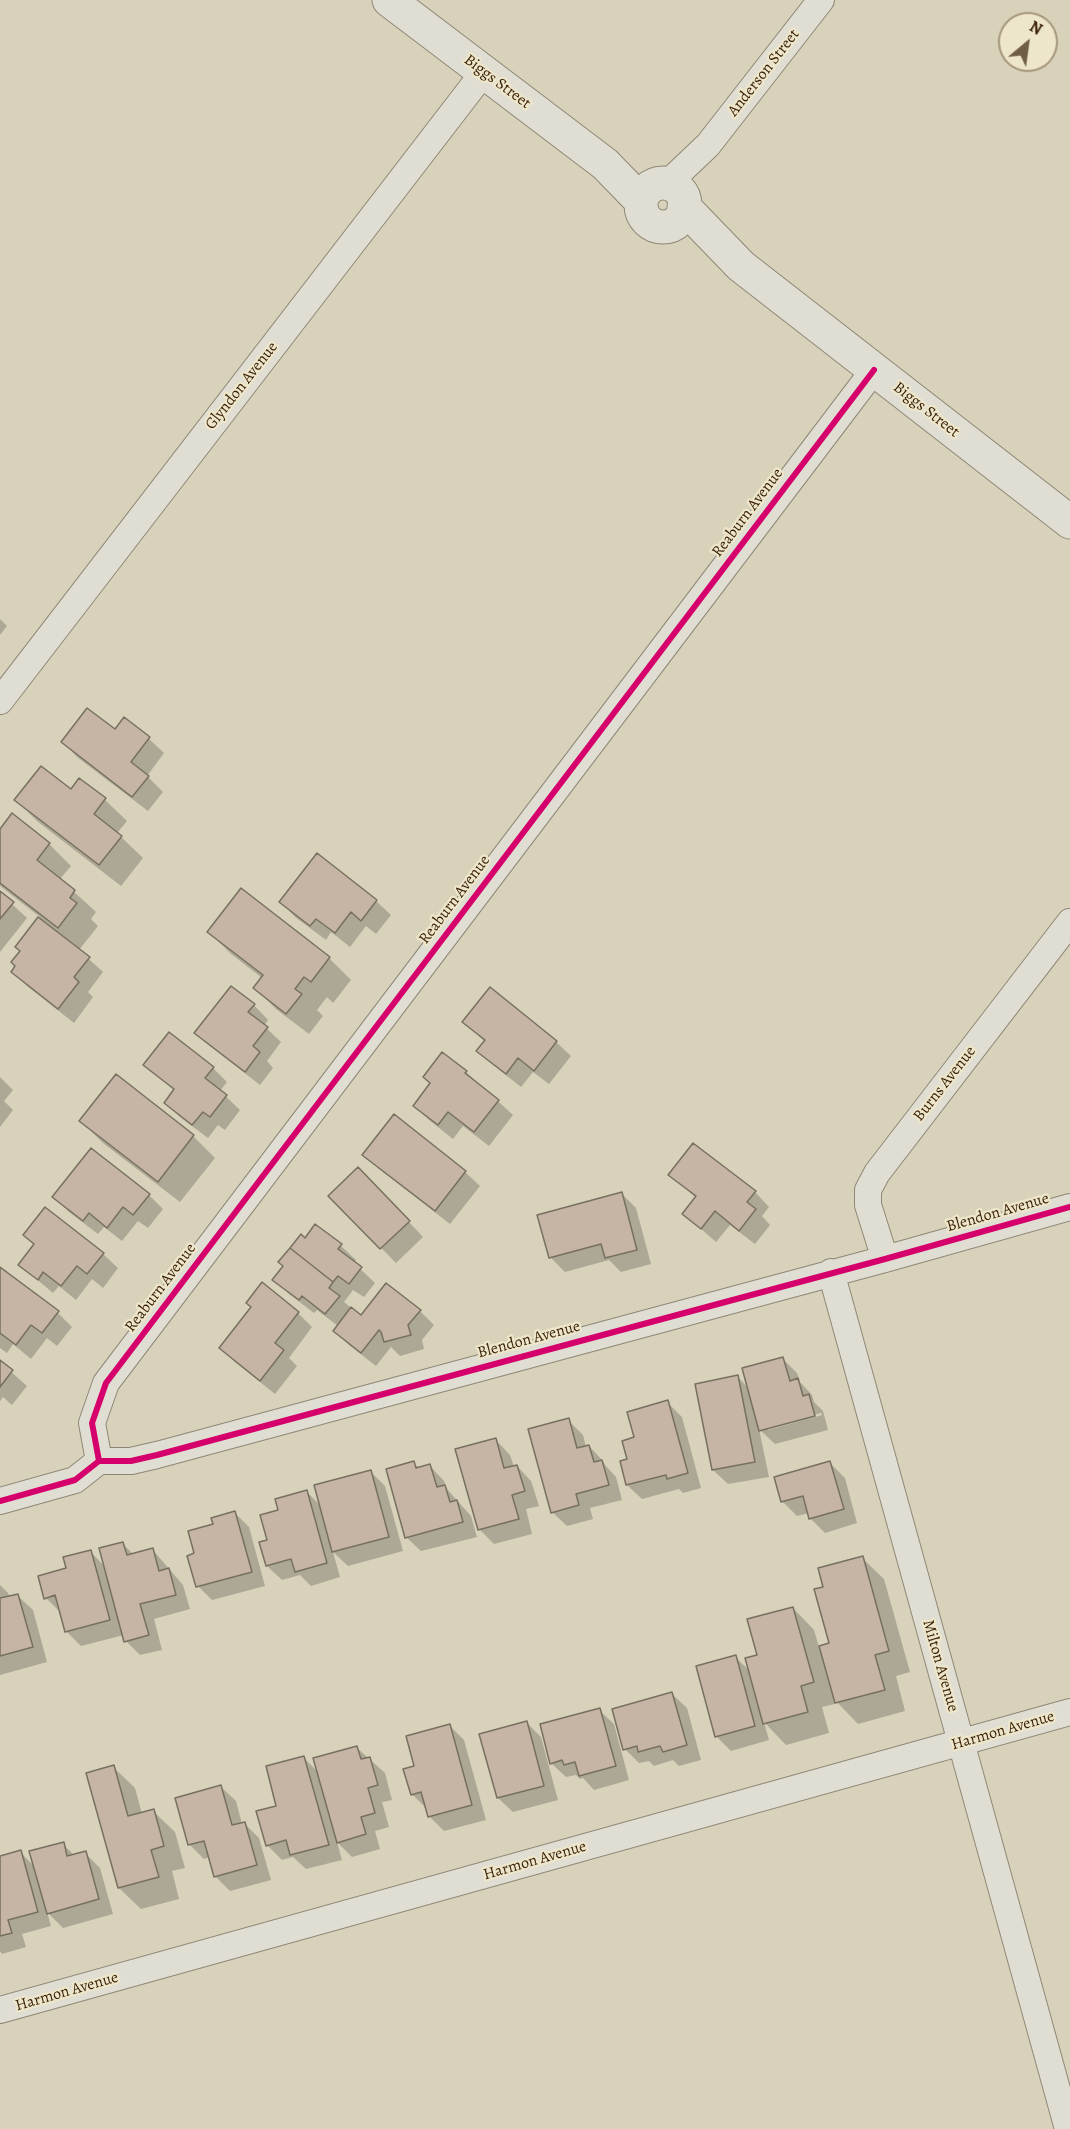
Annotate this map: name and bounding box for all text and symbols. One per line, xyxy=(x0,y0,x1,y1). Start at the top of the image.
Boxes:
north arrow xyxy=(998,12,1058,72)
text: N xyxy=(1025,16,1046,40)
street label: Anderson Street xyxy=(724,26,804,120)
street label: Biggs Street xyxy=(460,51,534,113)
street label: Glyndon Avenue xyxy=(202,338,282,434)
street label: Biggs Street xyxy=(889,378,963,442)
street label: Reaburn Avenue xyxy=(708,465,788,561)
street label: Reaburn Avenue xyxy=(415,852,495,948)
street label: Burns Avenue xyxy=(910,1042,980,1126)
street label: Blendon Avenue xyxy=(945,1189,1051,1237)
street label: Reaburn Avenue xyxy=(121,1240,201,1336)
street label: Blendon Avenue xyxy=(476,1317,582,1363)
street label: Milton Avenue xyxy=(918,1618,962,1714)
street label: Harmon Avenue xyxy=(949,1707,1057,1755)
street label: Harmon Avenue xyxy=(481,1837,589,1885)
street label: Harmon Avenue xyxy=(13,1968,121,2016)

